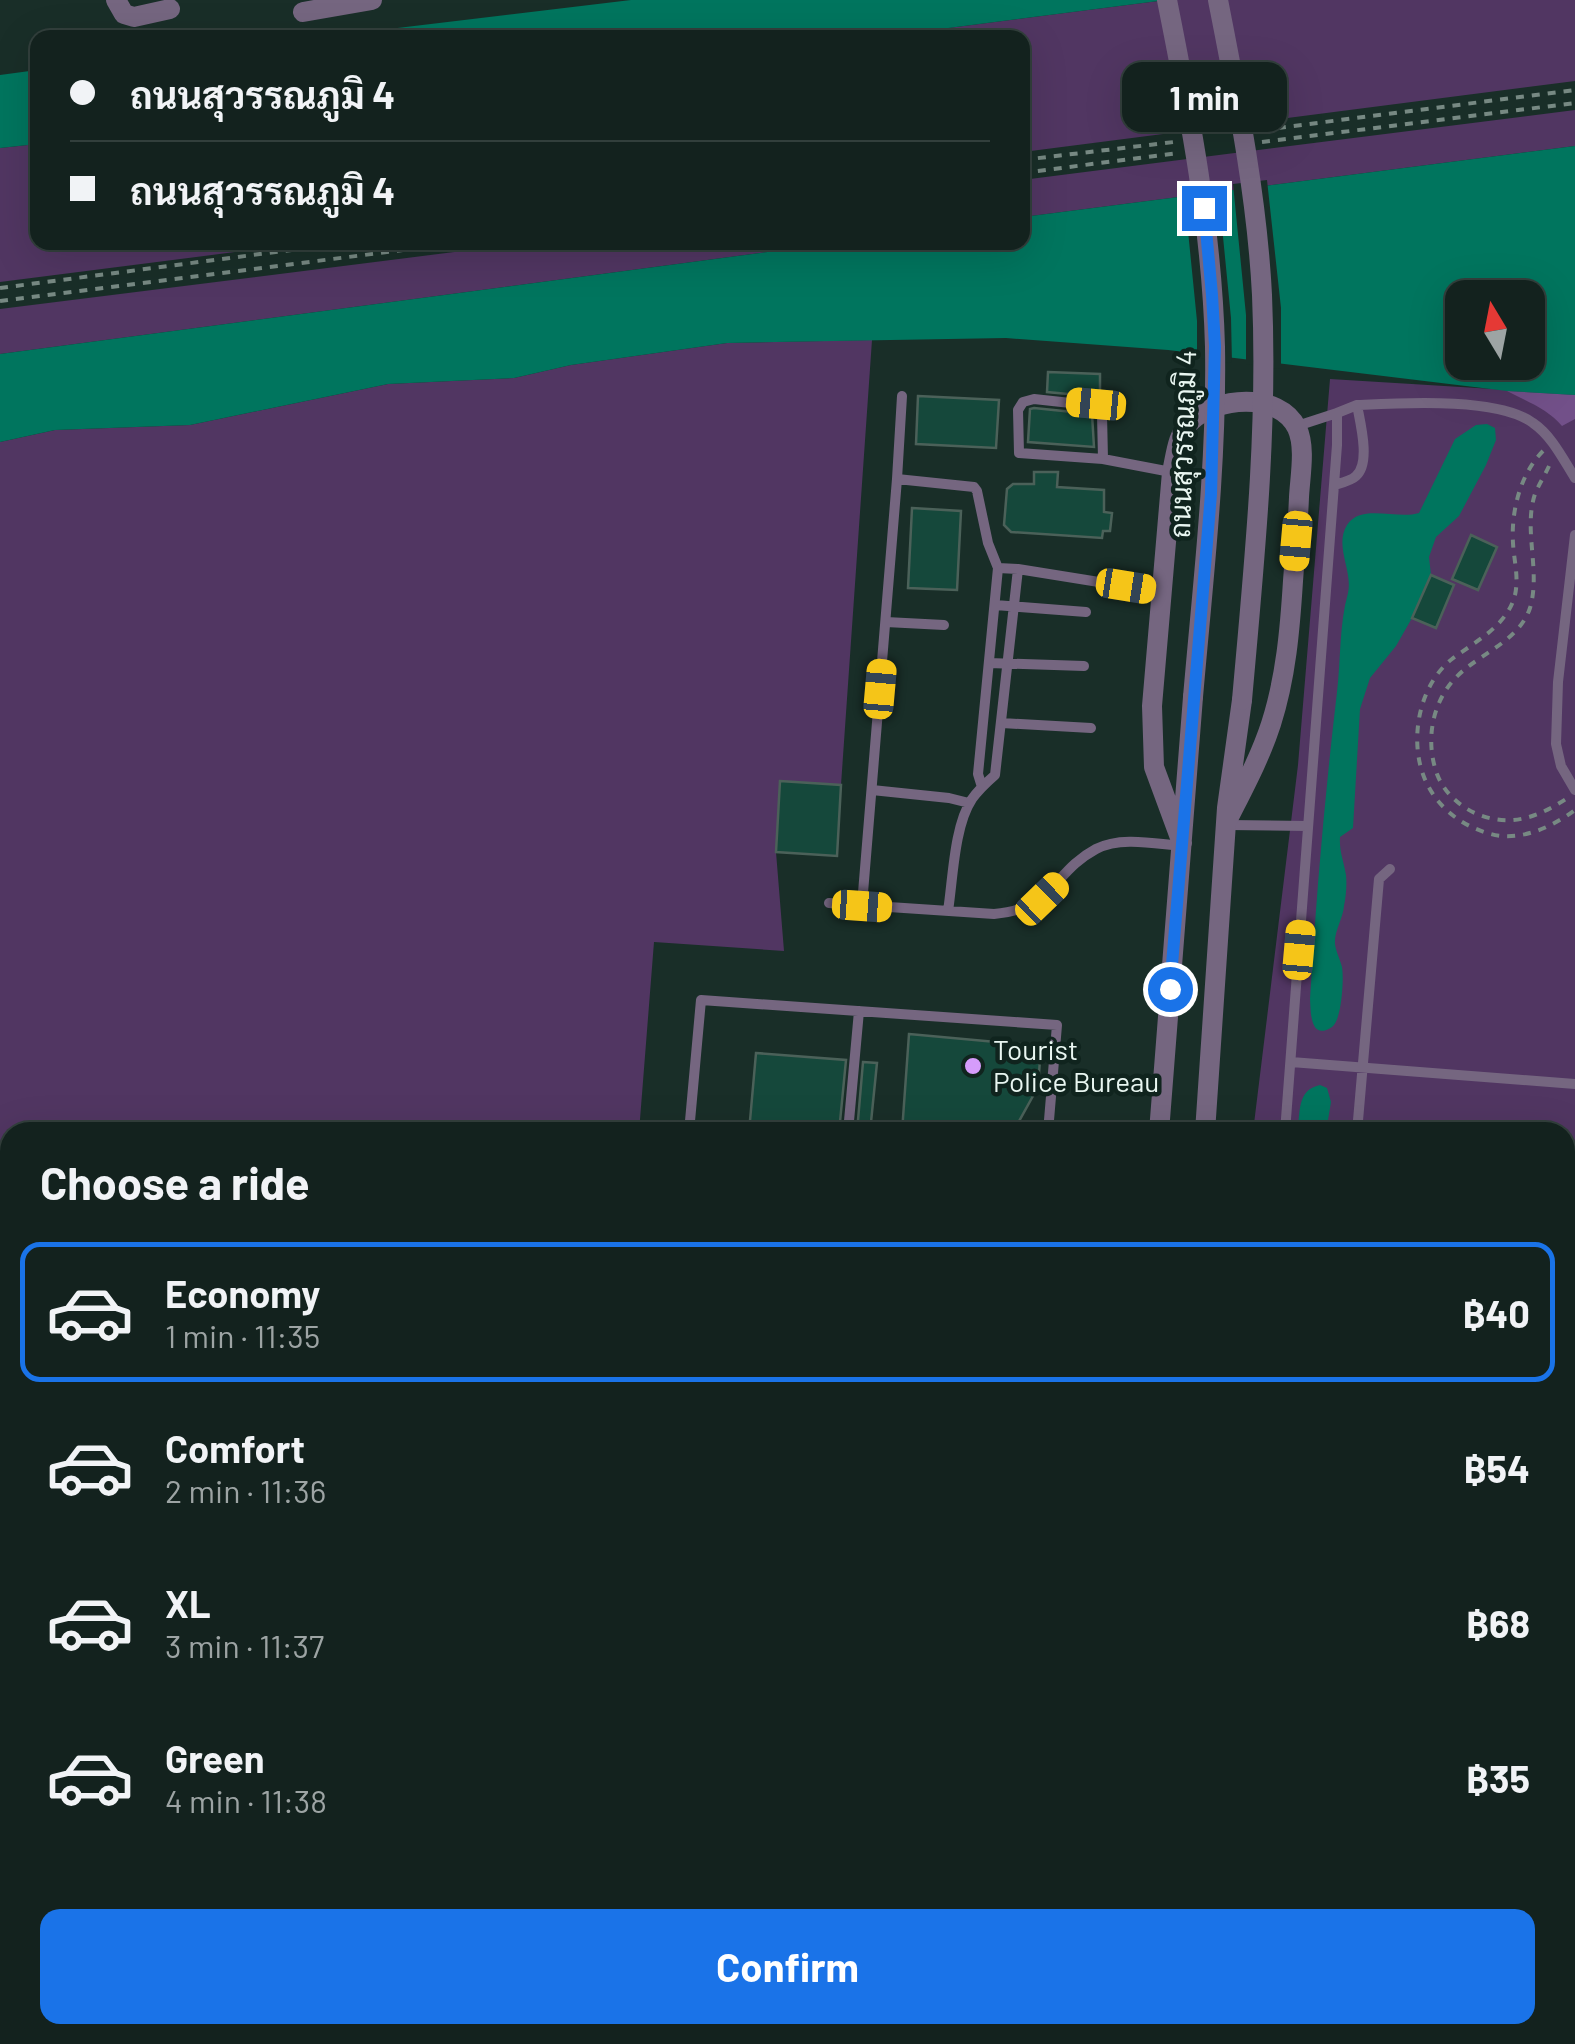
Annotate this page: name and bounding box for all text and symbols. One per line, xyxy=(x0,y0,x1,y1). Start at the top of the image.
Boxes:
callout: 1 min xyxy=(1122,63,1286,133)
text: ถนนสุวรรณภูมิ 4 xyxy=(130,71,395,117)
text: 1 min xyxy=(1169,78,1240,116)
text: ถนนสุวรรณภูมิ 4 xyxy=(130,167,395,213)
route end xyxy=(1182,186,1227,231)
north arrow xyxy=(1445,280,1545,380)
map controls xyxy=(1445,280,1545,380)
street label: ถนนสุวรรณภูมิ 4 xyxy=(1162,349,1206,539)
car xyxy=(1065,386,1127,422)
car xyxy=(1278,510,1314,572)
car xyxy=(1094,566,1158,606)
car xyxy=(862,658,898,720)
car xyxy=(1010,867,1074,931)
car xyxy=(831,889,893,923)
car xyxy=(1281,919,1317,981)
route start xyxy=(1148,967,1193,1012)
place label: Tourist Police Bureau xyxy=(993,1032,1159,1098)
marker: Tourist Police Bureau xyxy=(962,1055,984,1077)
text: Choose a ride xyxy=(40,1155,310,1209)
icon: car xyxy=(45,1267,135,1357)
text: Economy xyxy=(165,1270,320,1316)
text: ฿40 xyxy=(1462,1290,1530,1336)
text: 1 min · 11:35 xyxy=(165,1316,320,1354)
icon: car xyxy=(45,1422,135,1512)
text: Comfort xyxy=(165,1425,305,1471)
text: ฿54 xyxy=(1464,1445,1530,1491)
text: 2 min · 11:36 xyxy=(165,1471,326,1509)
icon: car xyxy=(45,1577,135,1667)
text: XL xyxy=(165,1580,211,1626)
text: ฿68 xyxy=(1466,1600,1530,1646)
text: 3 min · 11:37 xyxy=(165,1626,324,1664)
icon: car xyxy=(45,1732,135,1822)
text: Green xyxy=(165,1735,265,1781)
text: ฿35 xyxy=(1466,1755,1530,1801)
text: 4 min · 11:38 xyxy=(165,1781,327,1819)
button: Confirm xyxy=(40,1909,1535,2024)

